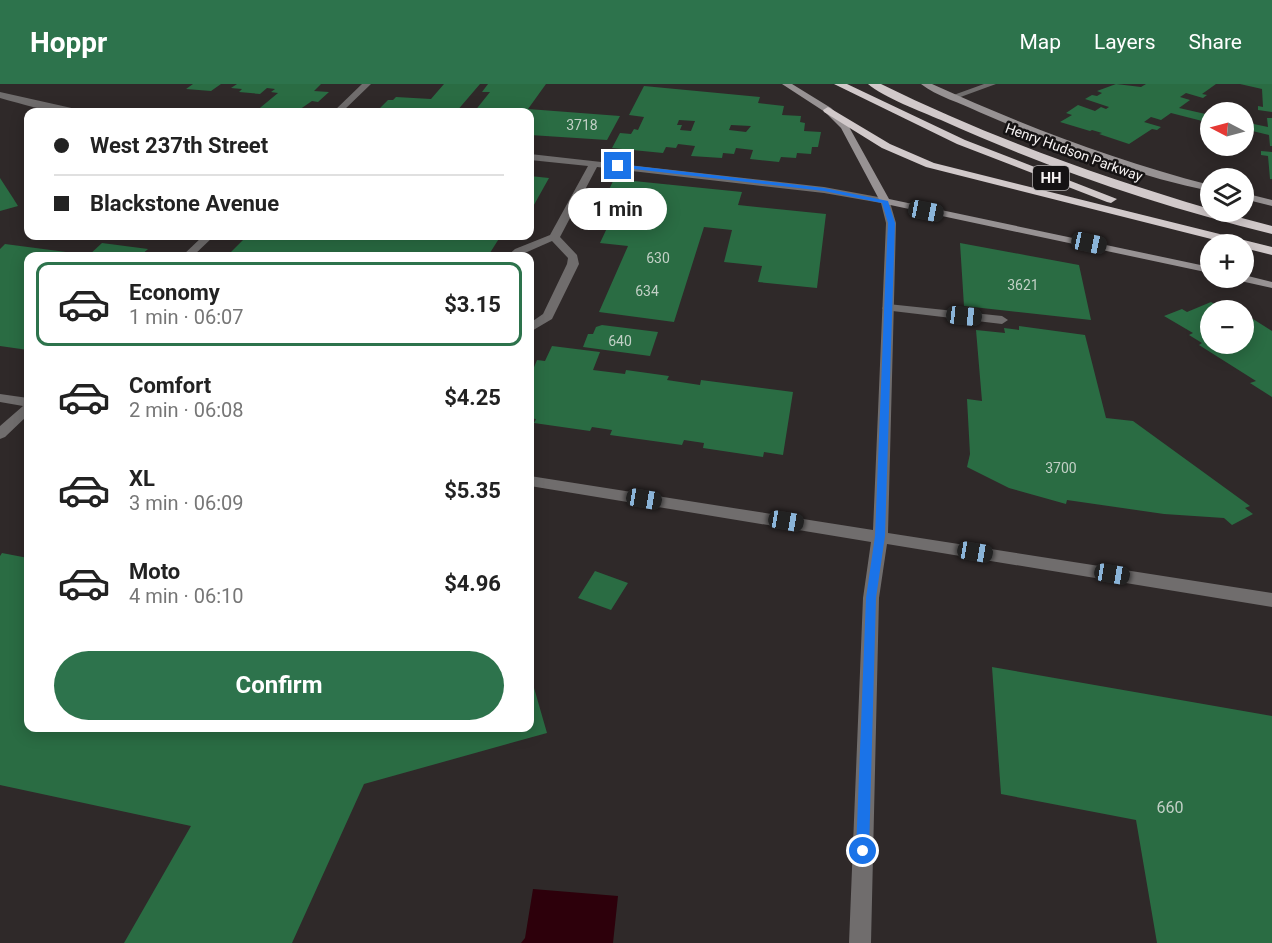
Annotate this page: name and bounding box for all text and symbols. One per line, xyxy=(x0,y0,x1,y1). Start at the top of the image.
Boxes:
text: Hoppr xyxy=(30,26,107,59)
text: Map xyxy=(1019,30,1061,54)
text: Layers xyxy=(1094,30,1155,54)
text: Share xyxy=(1188,30,1242,54)
north arrow xyxy=(1200,102,1254,156)
map controls xyxy=(1200,102,1254,354)
house number: 3718 xyxy=(566,117,598,133)
street label: Henry Hudson Parkway xyxy=(1003,120,1145,184)
text: West 237th Street xyxy=(90,133,268,158)
route end xyxy=(604,152,631,179)
road number: HH xyxy=(1033,166,1069,190)
button: layers xyxy=(1200,168,1254,222)
callout: 1 min xyxy=(568,187,668,229)
text: Blackstone Avenue xyxy=(90,191,279,216)
text: 1 min xyxy=(592,197,643,221)
car xyxy=(907,199,945,223)
car xyxy=(1070,230,1108,256)
button: + xyxy=(1200,234,1254,288)
house number: 630 xyxy=(646,250,670,266)
icon: car xyxy=(57,277,111,331)
house number: 3621 xyxy=(1007,277,1039,293)
text: Economy xyxy=(129,280,220,305)
house number: 634 xyxy=(635,283,659,299)
text: $3.15 xyxy=(444,292,501,317)
button: − xyxy=(1200,300,1254,354)
text: 1 min · 06:07 xyxy=(129,305,244,329)
car xyxy=(945,305,983,327)
house number: 640 xyxy=(608,333,632,349)
icon: car xyxy=(57,370,111,424)
text: Comfort xyxy=(129,373,211,398)
text: $4.25 xyxy=(444,385,501,410)
text: 2 min · 06:08 xyxy=(129,398,244,422)
house number: 3700 xyxy=(1045,460,1077,476)
icon: car xyxy=(57,463,111,517)
text: XL xyxy=(129,466,155,491)
text: $5.35 xyxy=(444,478,501,503)
car xyxy=(625,487,663,511)
text: 3 min · 06:09 xyxy=(129,491,244,515)
car xyxy=(767,509,805,533)
car xyxy=(956,540,994,564)
icon: car xyxy=(57,556,111,610)
text: Moto xyxy=(129,559,180,584)
car xyxy=(1093,562,1131,586)
text: $4.96 xyxy=(444,571,501,596)
text: 4 min · 06:10 xyxy=(129,584,244,608)
button: Confirm xyxy=(54,651,504,720)
house number: 660 xyxy=(1157,798,1183,817)
route start xyxy=(849,837,876,864)

